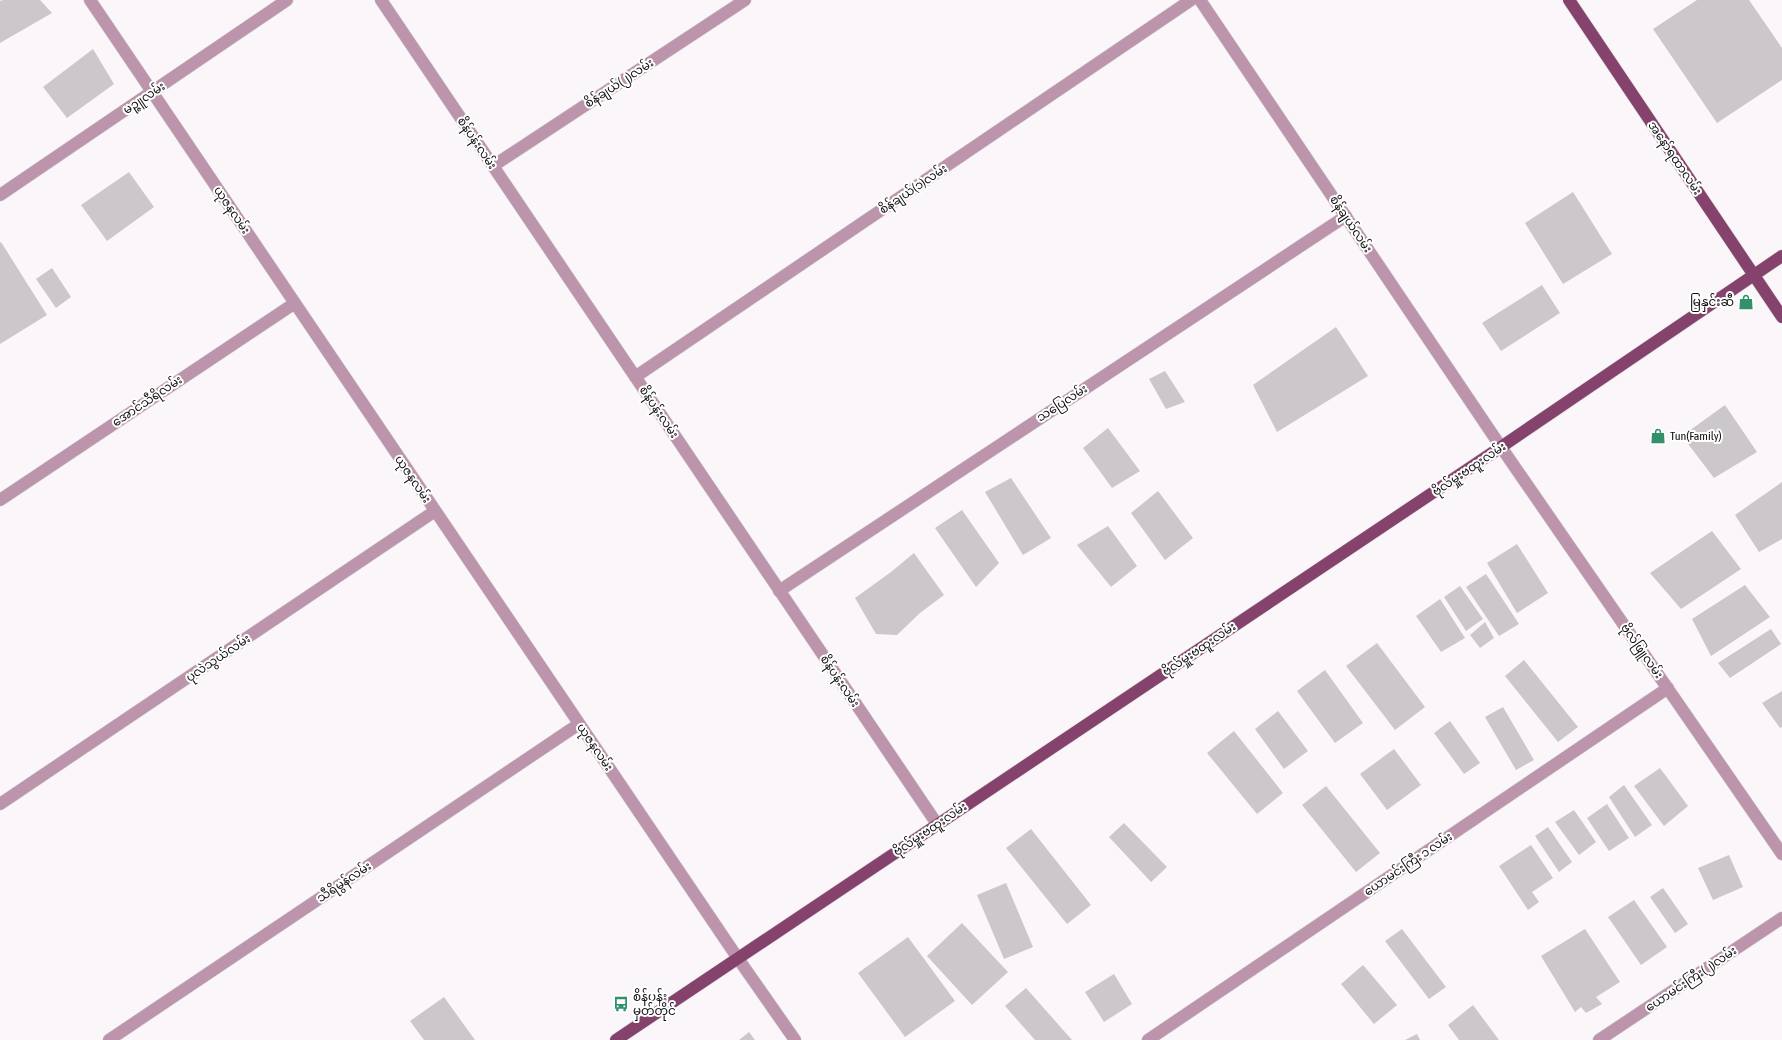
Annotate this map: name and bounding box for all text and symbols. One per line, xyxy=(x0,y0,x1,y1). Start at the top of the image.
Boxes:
street label: စိန်ချယ်(၂)လမ်း xyxy=(581,54,658,113)
street label: မဉ္ဇူလမ်း xyxy=(119,77,169,120)
street label: စိန်ပန်းလမ်း xyxy=(452,113,501,173)
street label: အနော်ရထာလမ်း xyxy=(1643,118,1706,199)
street label: စိန်ချယ်(၁)လမ်း xyxy=(875,160,951,219)
street label: ယုဇနလမ်း xyxy=(209,182,255,238)
street label: စိန်ချယ်လမ်း xyxy=(1324,192,1377,257)
place label: မြနှင်းဆီ xyxy=(1690,293,1734,312)
shop icon: မြနှင်းဆီ xyxy=(1737,293,1755,311)
street label: အောင်သီရိလမ်း xyxy=(108,371,186,432)
street label: သပြေလမ်း xyxy=(1033,380,1092,427)
street label: စိန်ပန်းလမ်း xyxy=(634,382,683,442)
shop icon: Tun(Family) xyxy=(1649,427,1667,445)
place label: Tun(Family) xyxy=(1670,429,1722,443)
street label: ဗိုလ်မှူးဗထူးလမ်း xyxy=(1429,438,1510,501)
street label: ယုဇနလမ်း xyxy=(390,451,436,507)
street label: ဗိုလ်မှူးဗထူးလမ်း xyxy=(1159,618,1240,681)
street label: ဗိုလ်ဖြူလမ်း xyxy=(1616,620,1668,683)
street label: ပုလဲသွယ်လမ်း xyxy=(182,630,254,687)
street label: စိန်ပန်းလမ်း xyxy=(815,651,864,711)
street label: ယုဇနလမ်း xyxy=(572,719,618,775)
street label: ဗိုလ်မှူးဗထူးလမ်း xyxy=(890,798,971,861)
street label: ယောမင်းကြီး ၁ လမ်း xyxy=(1360,828,1456,901)
street label: သီရိမွန်လမ်း xyxy=(313,857,376,908)
street label: ယောမင်းကြီး(၂)လမ်း xyxy=(1642,942,1741,1017)
place label: စိန်ပန်း မှတ်တိုင် xyxy=(633,988,676,1021)
bus stop icon: စိန်ပန်း မှတ်တိုင် xyxy=(612,995,630,1013)

